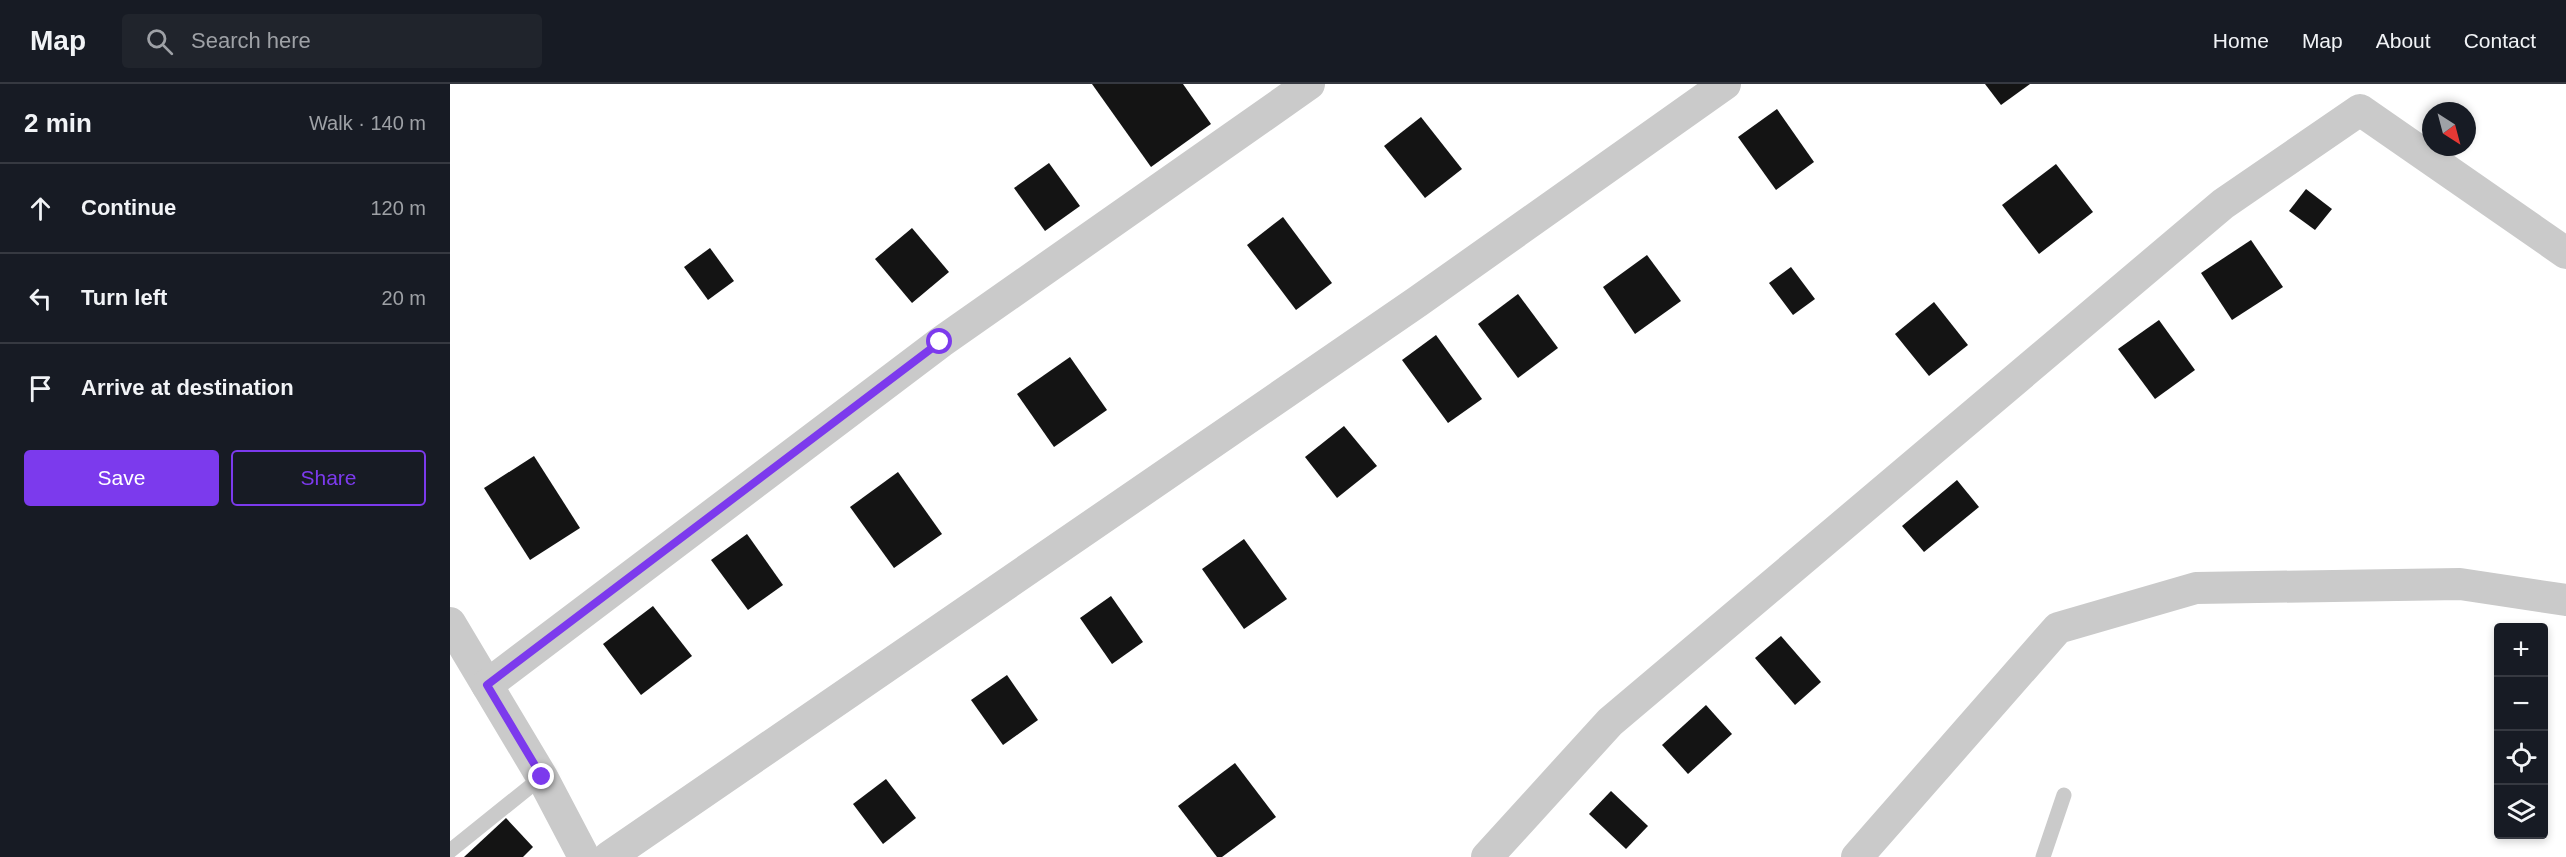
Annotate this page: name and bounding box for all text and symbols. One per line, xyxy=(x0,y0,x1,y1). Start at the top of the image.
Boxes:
search box xyxy=(122,14,542,68)
text: Map xyxy=(30,25,86,56)
icon: search xyxy=(143,25,176,58)
text: Search here xyxy=(191,28,311,53)
text: Home xyxy=(2213,29,2269,52)
text: Map xyxy=(2302,29,2343,52)
text: About xyxy=(2376,29,2431,52)
text: Contact xyxy=(2464,29,2536,52)
north arrow xyxy=(2422,102,2476,156)
text: 2 min xyxy=(24,108,92,138)
text: Walk · 140 m xyxy=(309,112,426,134)
icon: ahead xyxy=(24,192,57,225)
text: Continue xyxy=(81,195,176,220)
text: 120 m xyxy=(370,197,426,219)
icon: left xyxy=(24,282,57,315)
text: Turn left xyxy=(81,285,167,310)
text: 20 m xyxy=(382,287,426,309)
route start xyxy=(926,328,952,354)
icon: arrive xyxy=(24,372,57,405)
text: Arrive at destination xyxy=(81,375,294,400)
button: Save xyxy=(24,450,219,506)
button: Share xyxy=(231,450,426,506)
map controls xyxy=(2494,623,2548,839)
button: + xyxy=(2494,623,2548,677)
button: − xyxy=(2494,677,2548,731)
button: locate xyxy=(2494,731,2548,785)
route end xyxy=(528,763,554,789)
button: layers xyxy=(2494,785,2548,839)

